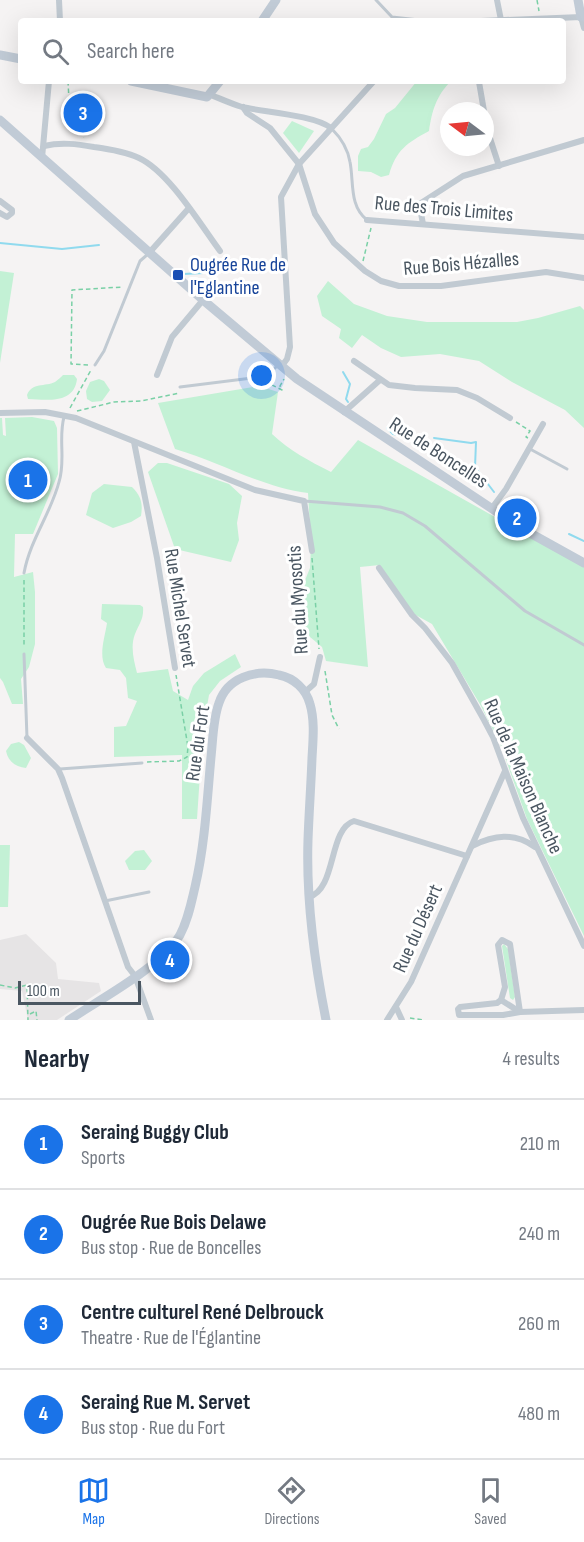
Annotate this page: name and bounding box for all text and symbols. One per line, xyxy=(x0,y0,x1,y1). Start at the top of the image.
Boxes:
search box xyxy=(18,18,566,84)
icon: search xyxy=(39,35,72,68)
text: Search here xyxy=(87,38,174,65)
pin: 3 xyxy=(64,90,103,136)
north arrow xyxy=(440,102,494,156)
street label: Rue des Trois Limites xyxy=(374,191,514,227)
street label: Rue Bois Hézalles xyxy=(402,247,520,281)
place label: Ougrée Rue de l'Eglantine xyxy=(190,253,286,300)
marker: Ougrée Rue de l'Eglantine xyxy=(171,268,185,282)
your location xyxy=(247,361,276,390)
street label: Rue de Boncelles xyxy=(385,412,492,494)
pin: 1 xyxy=(9,458,48,502)
pin: 2 xyxy=(498,496,536,540)
street label: Rue du Myosotis xyxy=(282,545,314,655)
street label: Rue Michel Servet xyxy=(159,547,201,669)
street label: Rue de la Maison Blanche xyxy=(478,695,568,858)
street label: Rue du Fort xyxy=(181,704,215,783)
street label: Rue du Désert xyxy=(388,881,448,976)
pin: 4 xyxy=(150,938,190,982)
scale bar xyxy=(18,978,141,1006)
text: 100 m xyxy=(27,982,60,1001)
text: Nearby xyxy=(24,1044,90,1075)
text: 4 results xyxy=(503,1047,560,1071)
text: Seraing Buggy Club xyxy=(81,1119,229,1146)
text: 1 xyxy=(40,1132,47,1156)
text: 210 m xyxy=(520,1132,560,1156)
text: Sports xyxy=(81,1146,125,1170)
text: Ougrée Rue Bois Delawe xyxy=(81,1209,266,1236)
text: 2 xyxy=(39,1222,48,1246)
text: 240 m xyxy=(519,1222,560,1246)
text: Bus stop · Rue de Boncelles xyxy=(81,1236,261,1260)
text: Centre culturel René Delbrouck xyxy=(81,1299,324,1326)
text: 3 xyxy=(39,1312,48,1336)
text: 260 m xyxy=(518,1312,560,1336)
text: Theatre · Rue de l'Églantine xyxy=(81,1326,261,1350)
text: Seraing Rue M. Servet xyxy=(81,1389,250,1416)
text: 4 xyxy=(39,1402,48,1426)
text: 480 m xyxy=(518,1402,560,1426)
text: Bus stop · Rue du Fort xyxy=(81,1416,225,1440)
tab: Map xyxy=(77,1474,110,1529)
tab: Directions xyxy=(264,1474,320,1529)
tab: Saved xyxy=(474,1474,507,1529)

